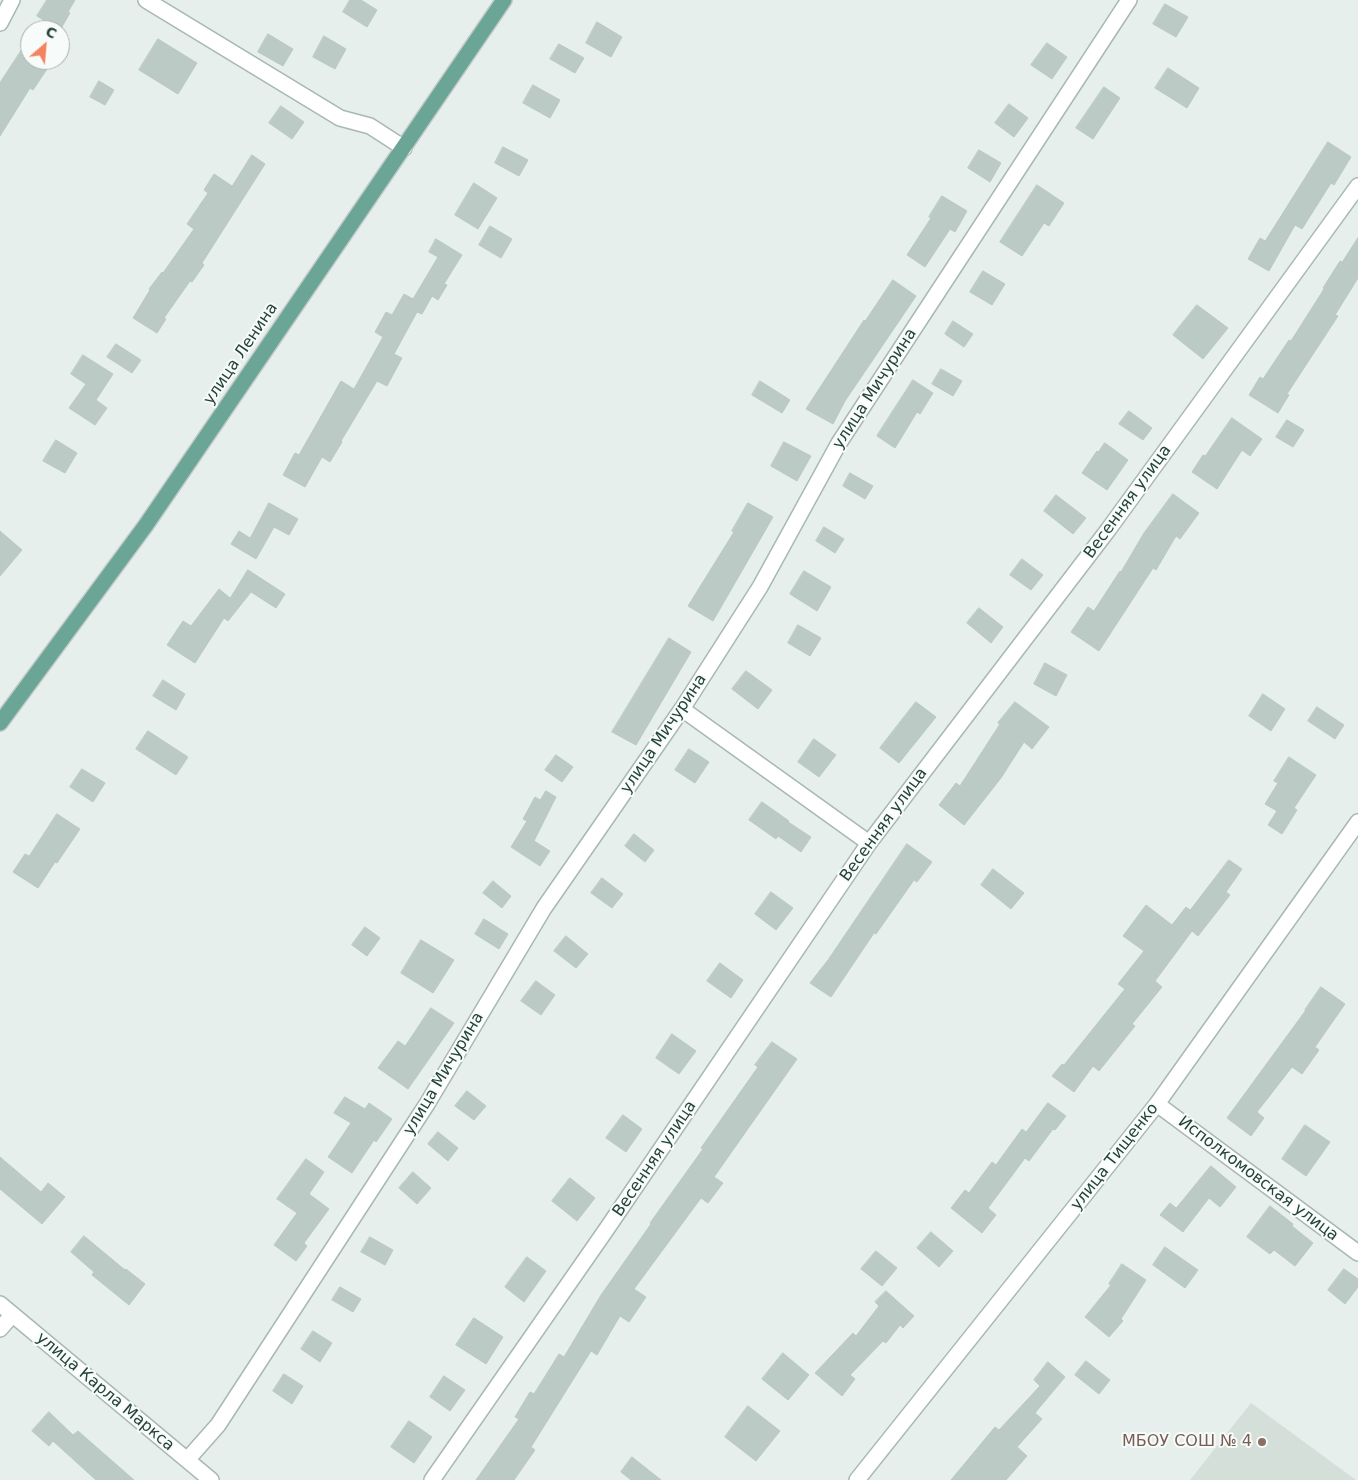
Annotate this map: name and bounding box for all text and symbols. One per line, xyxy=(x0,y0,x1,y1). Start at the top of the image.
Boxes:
north arrow xyxy=(20,20,70,70)
text: С xyxy=(43,23,60,42)
street label: улица Ленина xyxy=(200,299,282,409)
street label: улица Мичурина xyxy=(829,325,921,453)
street label: Весенняя улица xyxy=(1080,442,1176,562)
street label: улица Мичурина xyxy=(617,671,711,797)
street label: Весенняя улица xyxy=(836,765,932,885)
street label: улица Мичурина xyxy=(400,1009,488,1139)
street label: Весенняя улица xyxy=(609,1097,701,1221)
street label: улица Тищенко xyxy=(1067,1100,1163,1214)
street label: Исполкомовская улица xyxy=(1174,1112,1342,1246)
street label: улица Карла Маркса xyxy=(32,1329,178,1455)
place label: МБОУ СОШ № 4 xyxy=(1122,1432,1252,1452)
marker: МБОУ СОШ № 4 xyxy=(1256,1436,1268,1448)

